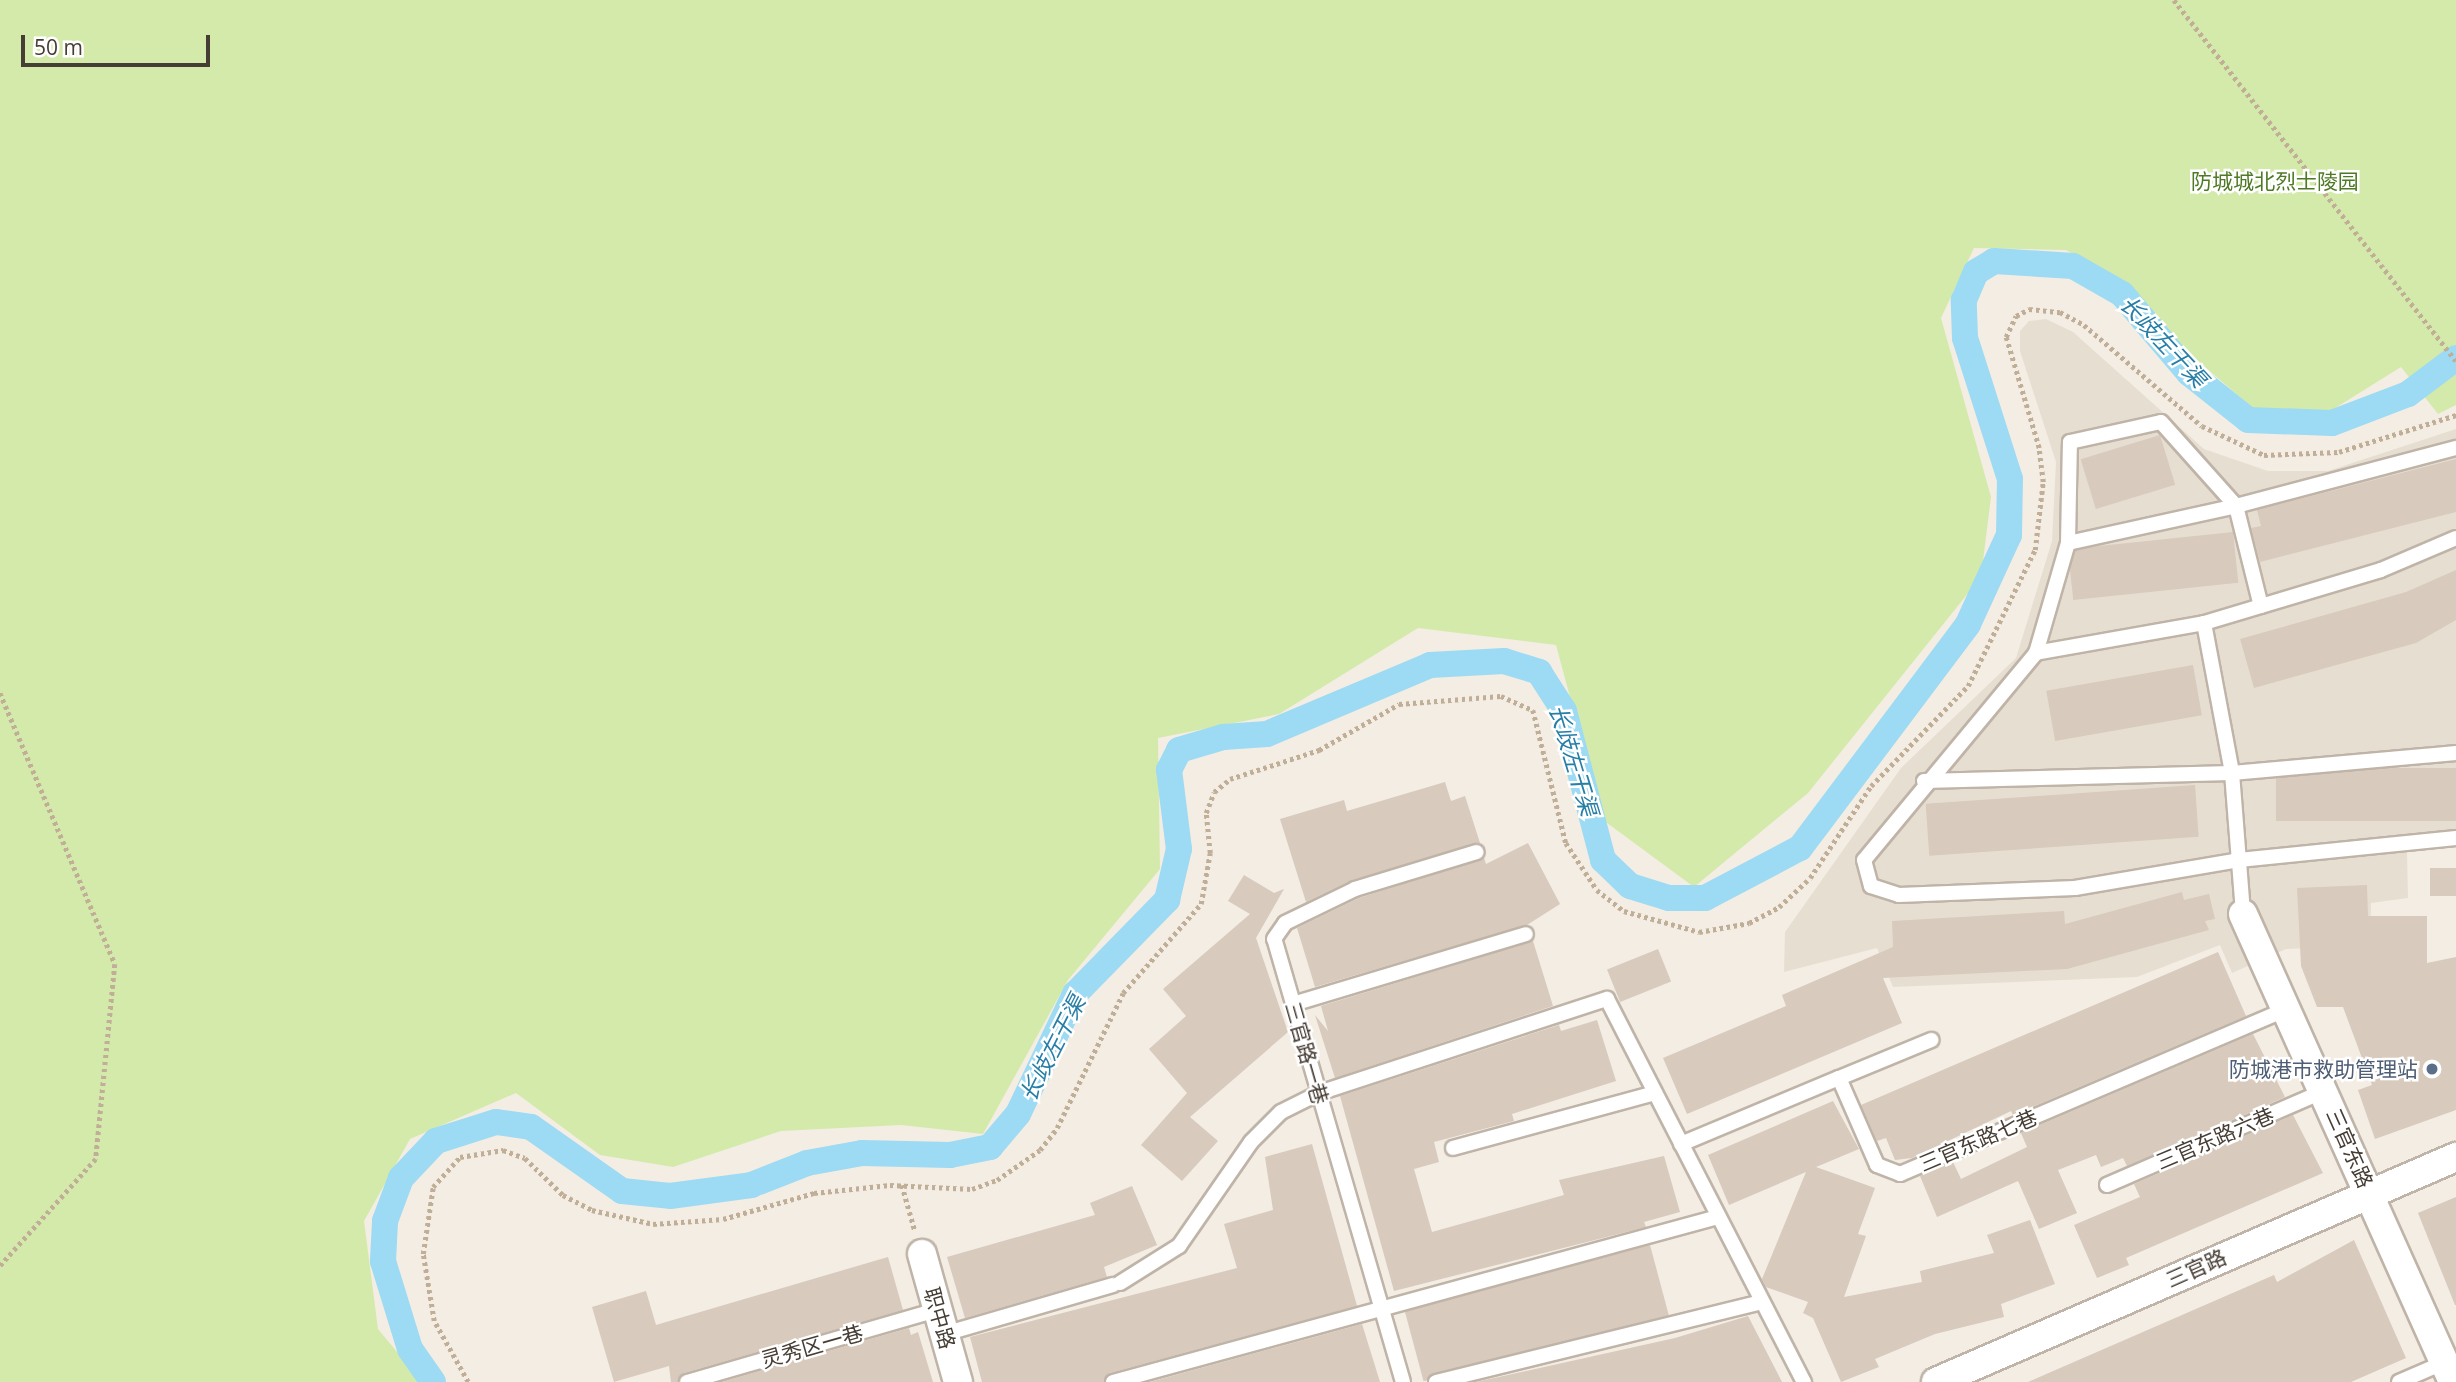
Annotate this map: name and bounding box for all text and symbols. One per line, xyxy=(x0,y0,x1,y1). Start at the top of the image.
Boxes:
scale bar xyxy=(24,21,214,65)
text: 50 m xyxy=(34,33,83,61)
park label: 防城城北烈士陵园 xyxy=(2191,168,2359,194)
water label: 长歧左干渠 xyxy=(2115,290,2213,392)
water label: 长歧左干渠 xyxy=(1544,701,1604,819)
water label: 长歧左干渠 xyxy=(1014,991,1090,1105)
street label: 三官路一巷 xyxy=(1280,999,1334,1107)
place label: 防城港市救助管理站 xyxy=(2229,1056,2418,1082)
marker: 防城港市救助管理站 xyxy=(2424,1061,2440,1077)
street label: 三官东路六巷 xyxy=(2152,1102,2278,1174)
street label: 三官东路七巷 xyxy=(1915,1104,2041,1176)
street label: 三官东路 xyxy=(2321,1105,2379,1191)
street label: 三官路 xyxy=(2162,1244,2230,1292)
street label: 职中路 xyxy=(919,1284,961,1352)
street label: 灵秀区一巷 xyxy=(758,1319,866,1373)

